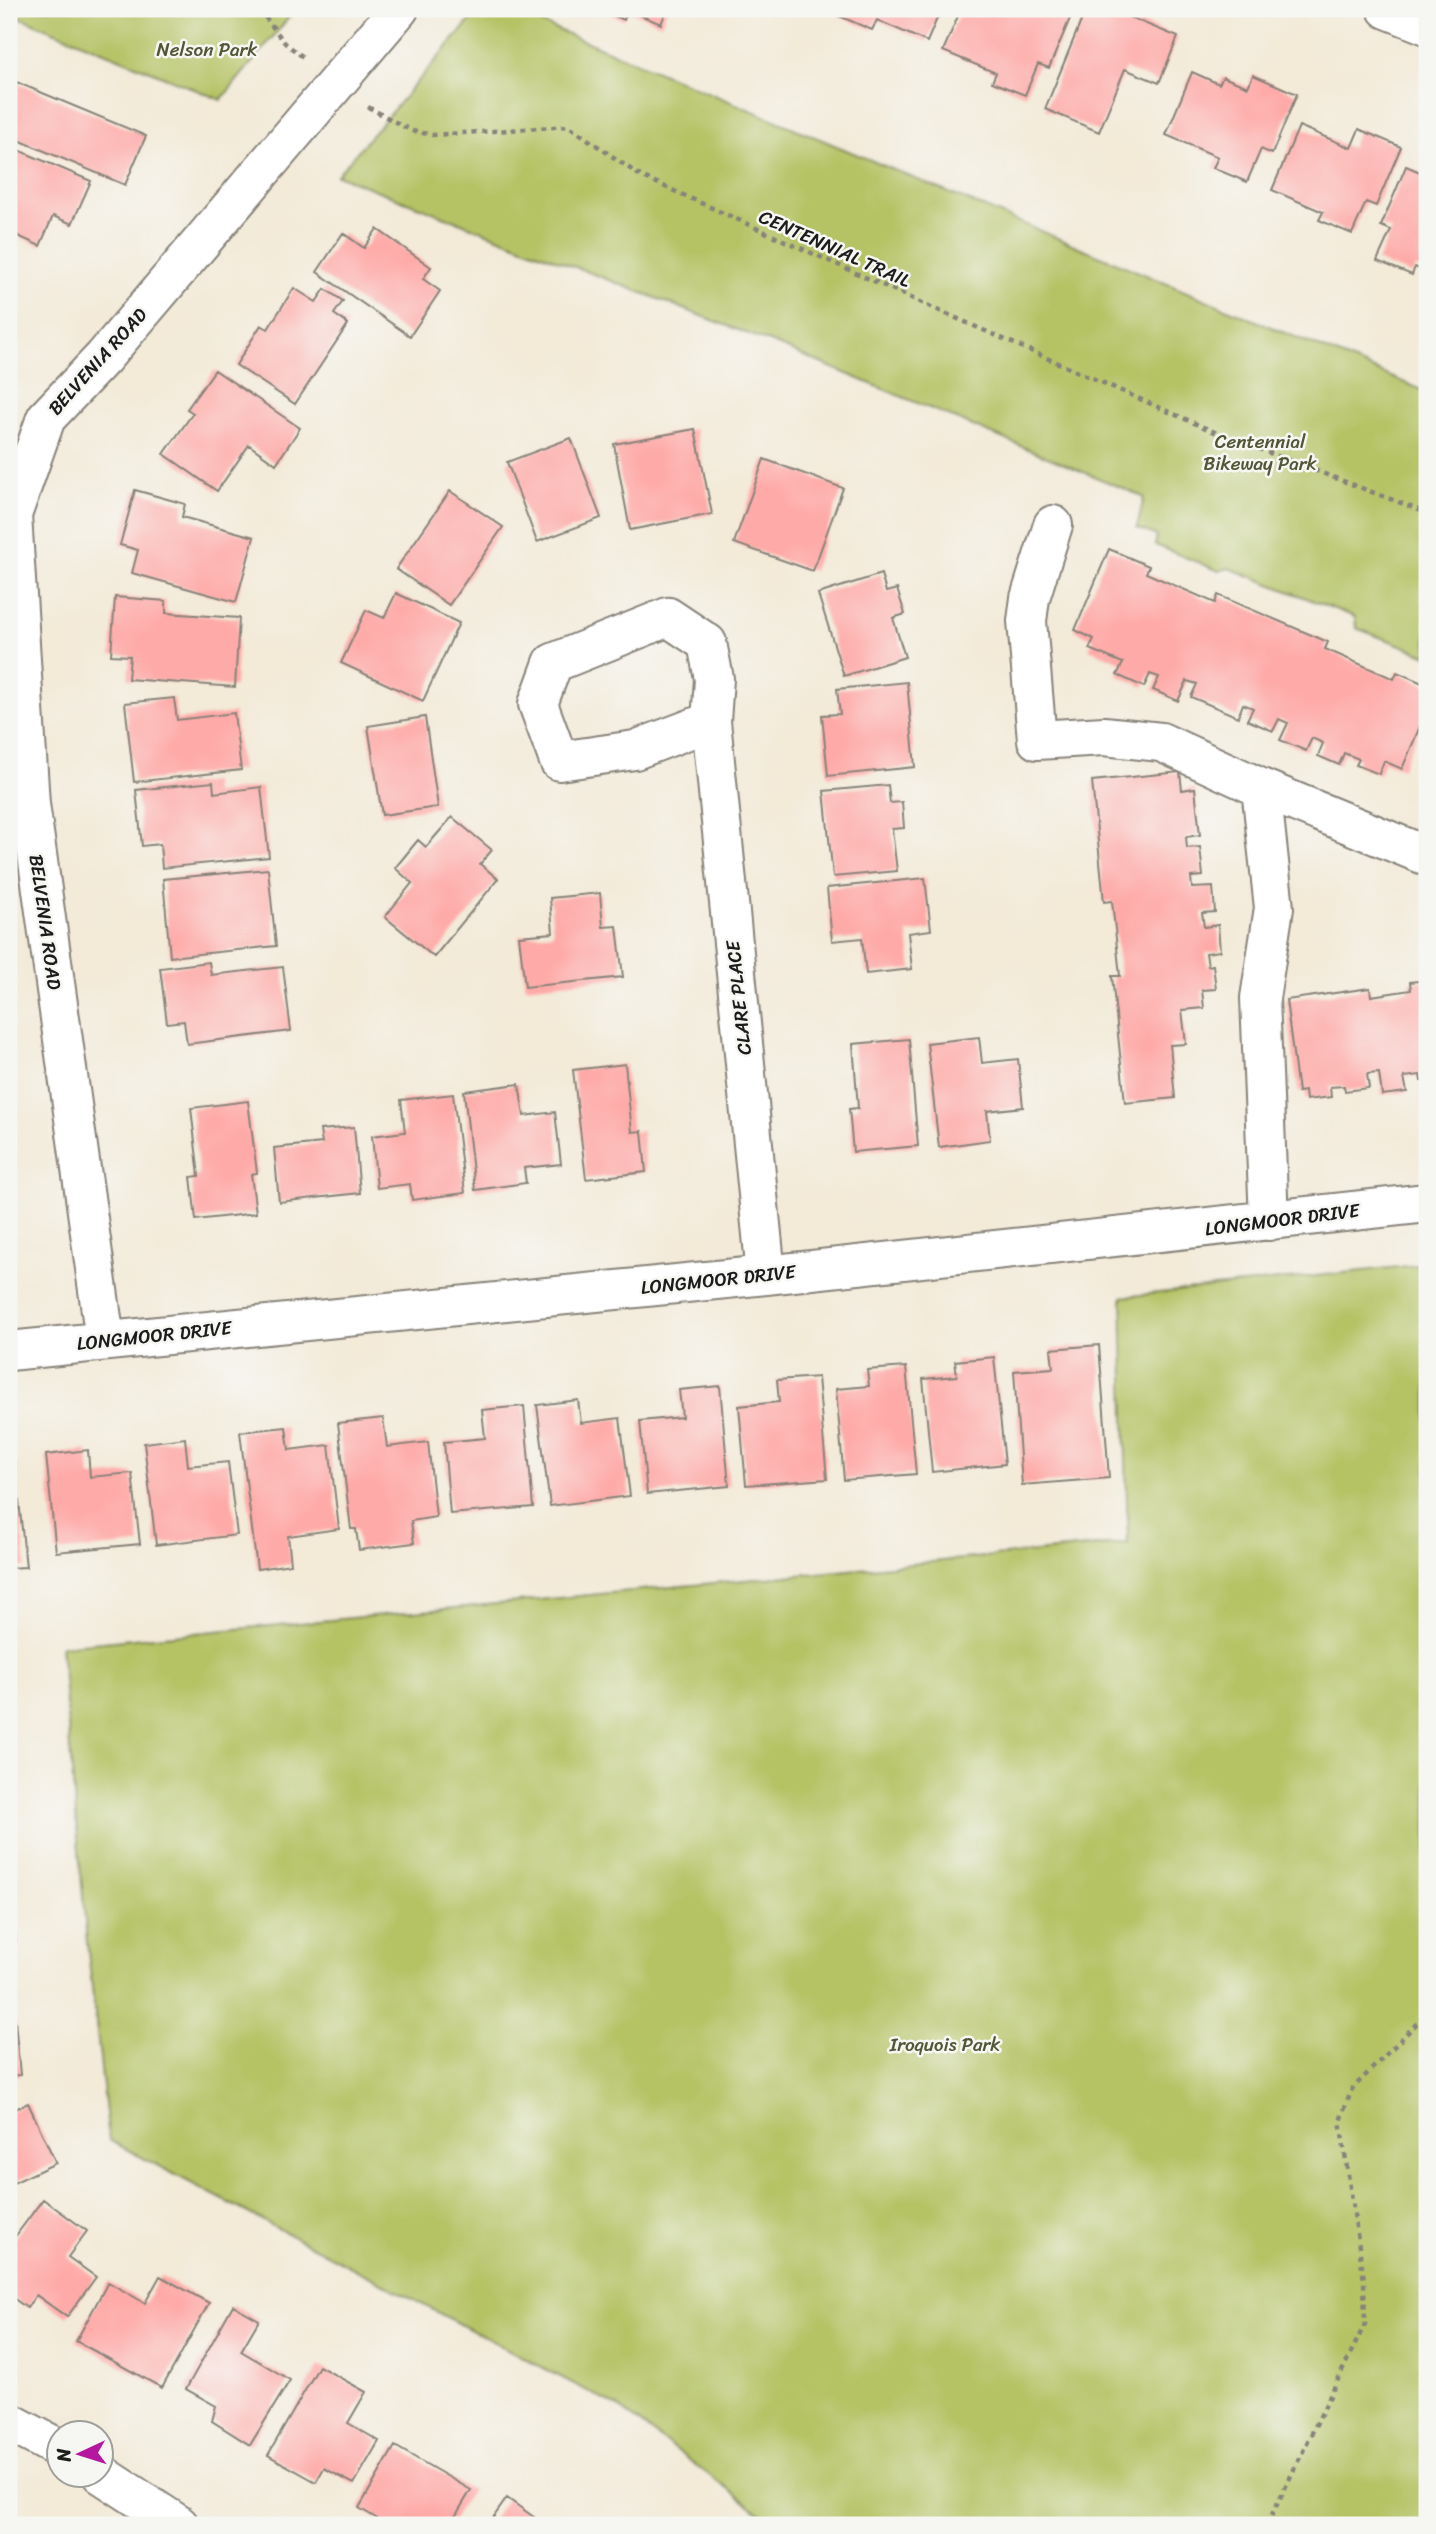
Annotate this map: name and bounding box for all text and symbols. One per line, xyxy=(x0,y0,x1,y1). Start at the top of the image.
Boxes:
park label: Nelson Park xyxy=(157,33,257,66)
street label: CENTENNIAL TRAIL xyxy=(753,200,916,297)
street label: BELVENIA ROAD xyxy=(40,299,156,423)
park label: Centennial Bikeway Park xyxy=(1203,425,1317,480)
street label: BELVENIA ROAD xyxy=(20,852,71,992)
street label: CLARE PLACE xyxy=(716,938,761,1057)
street label: LONGMOOR DRIVE xyxy=(1203,1193,1363,1245)
street label: LONGMOOR DRIVE xyxy=(639,1255,798,1304)
street label: LONGMOOR DRIVE xyxy=(75,1311,234,1360)
park label: Iroquois Park xyxy=(889,2028,1000,2061)
north arrow xyxy=(46,2418,116,2488)
text: N xyxy=(47,2447,81,2464)

